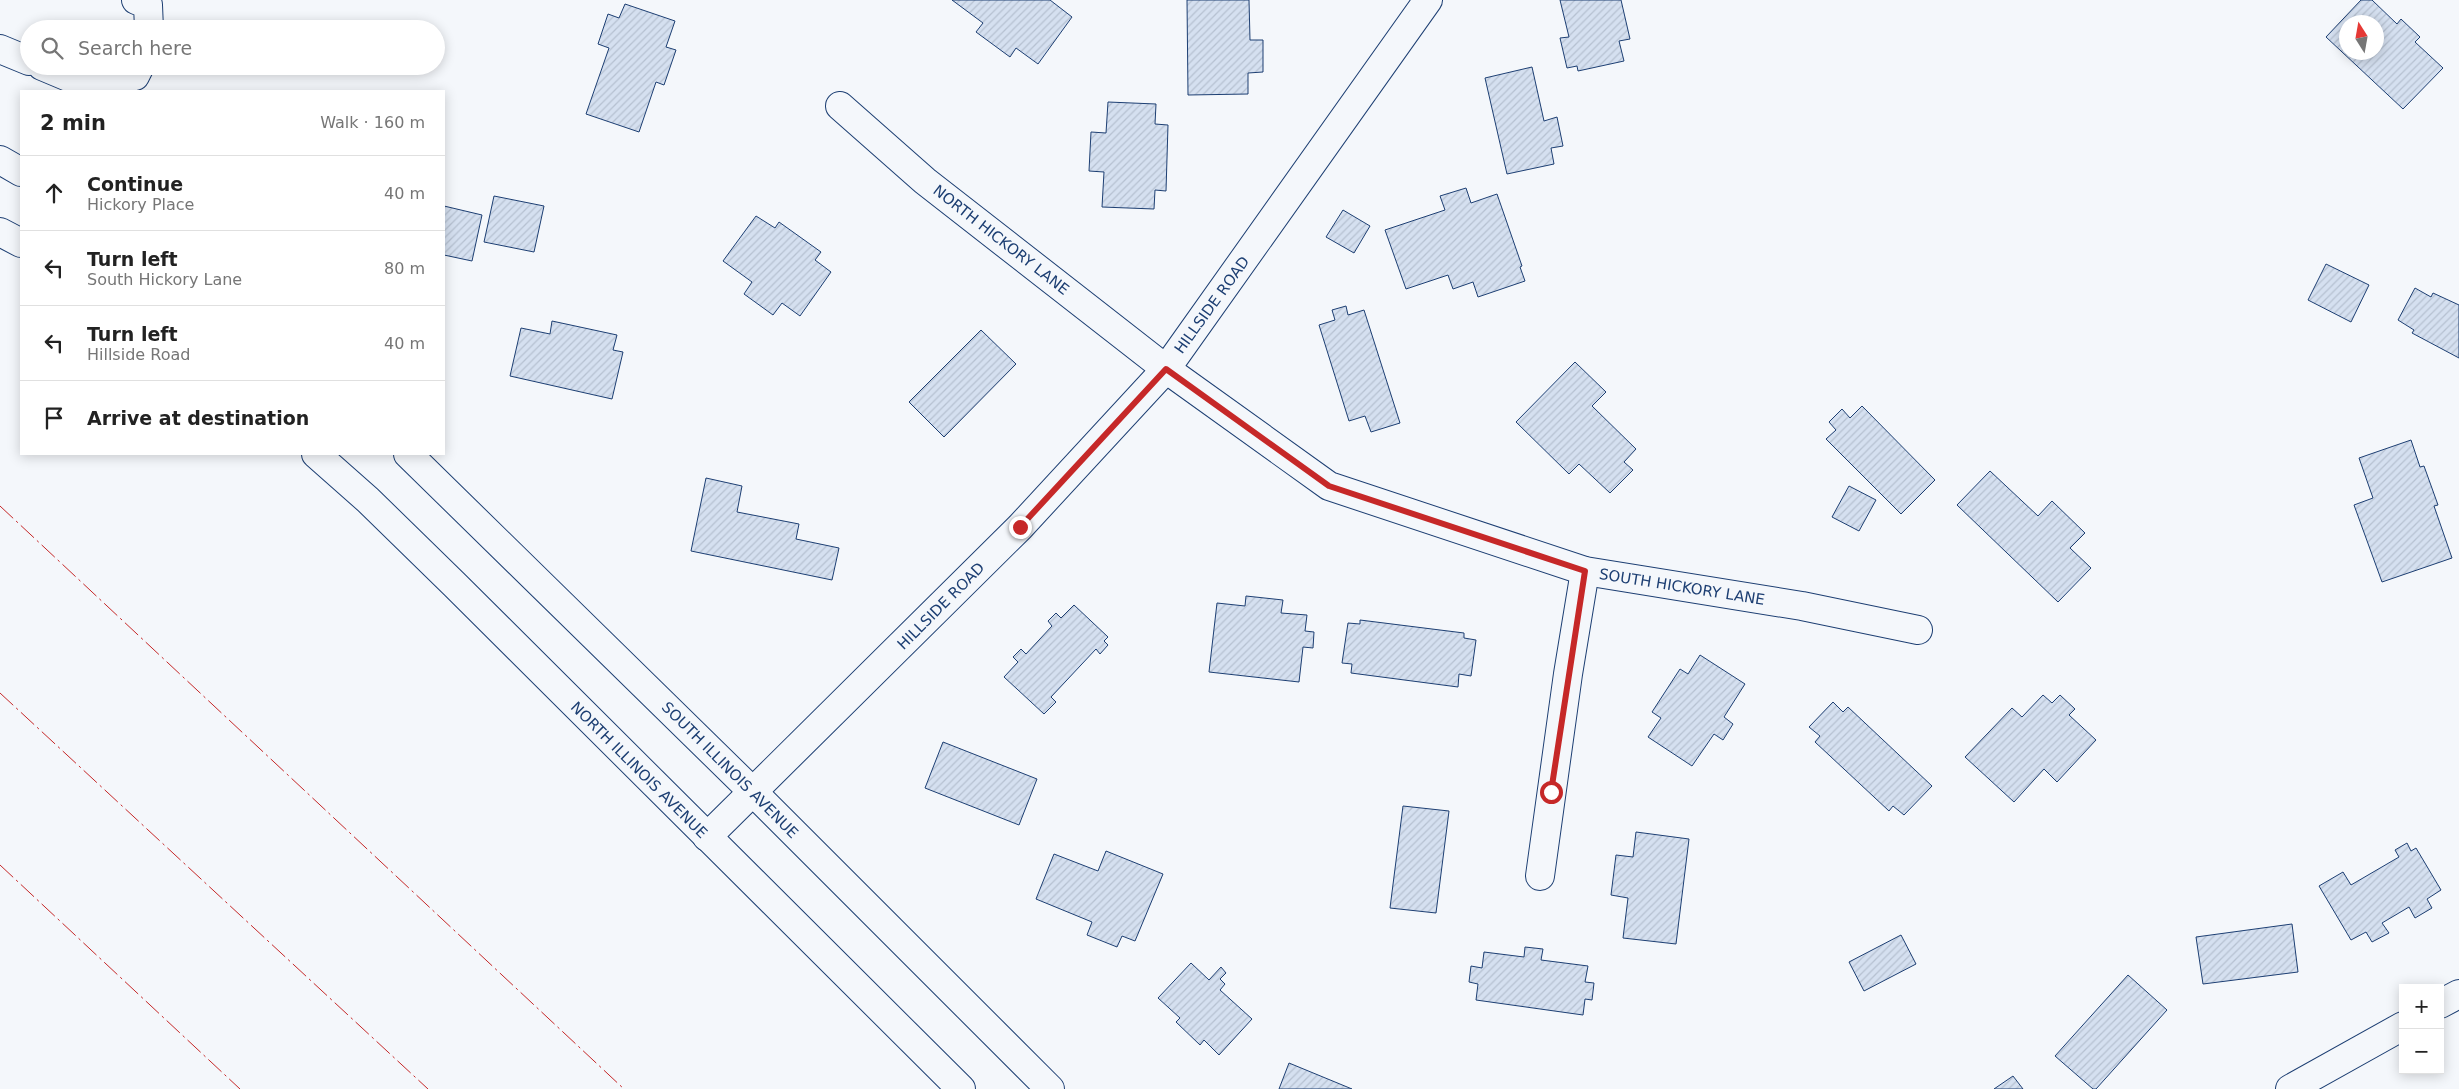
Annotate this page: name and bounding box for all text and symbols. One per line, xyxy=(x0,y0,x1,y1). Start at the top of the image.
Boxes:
north arrow xyxy=(2339,15,2384,60)
search box xyxy=(20,20,445,75)
icon: search xyxy=(38,34,66,62)
text: Search here xyxy=(78,37,192,59)
text: 2 min xyxy=(40,111,106,135)
text: Walk · 160 m xyxy=(320,113,425,132)
text: Continue xyxy=(87,173,183,195)
icon: ahead xyxy=(40,179,68,207)
street label: NORTH HICKORY LANE xyxy=(929,181,1073,299)
text: 40 m xyxy=(384,184,425,203)
text: Hickory Place xyxy=(87,195,194,214)
text: Turn left xyxy=(87,248,178,270)
street label: HILLSIDE ROAD xyxy=(1171,253,1253,357)
icon: left xyxy=(40,254,68,282)
text: 80 m xyxy=(384,259,425,278)
text: South Hickory Lane xyxy=(87,270,242,289)
text: Turn left xyxy=(87,323,178,345)
icon: left xyxy=(40,329,68,357)
text: 40 m xyxy=(384,334,425,353)
text: Hillside Road xyxy=(87,345,190,364)
icon: arrive xyxy=(40,404,68,432)
text: Arrive at destination xyxy=(87,407,309,429)
route end xyxy=(1009,516,1032,539)
street label: HILLSIDE ROAD xyxy=(894,559,988,653)
street label: SOUTH HICKORY LANE xyxy=(1598,565,1766,609)
street label: NORTH ILLINOIS AVENUE xyxy=(567,698,711,842)
street label: SOUTH ILLINOIS AVENUE xyxy=(658,698,802,842)
route start xyxy=(1540,781,1563,804)
map controls xyxy=(2399,984,2444,1074)
button: + xyxy=(2399,984,2444,1029)
button: − xyxy=(2399,1029,2444,1074)

